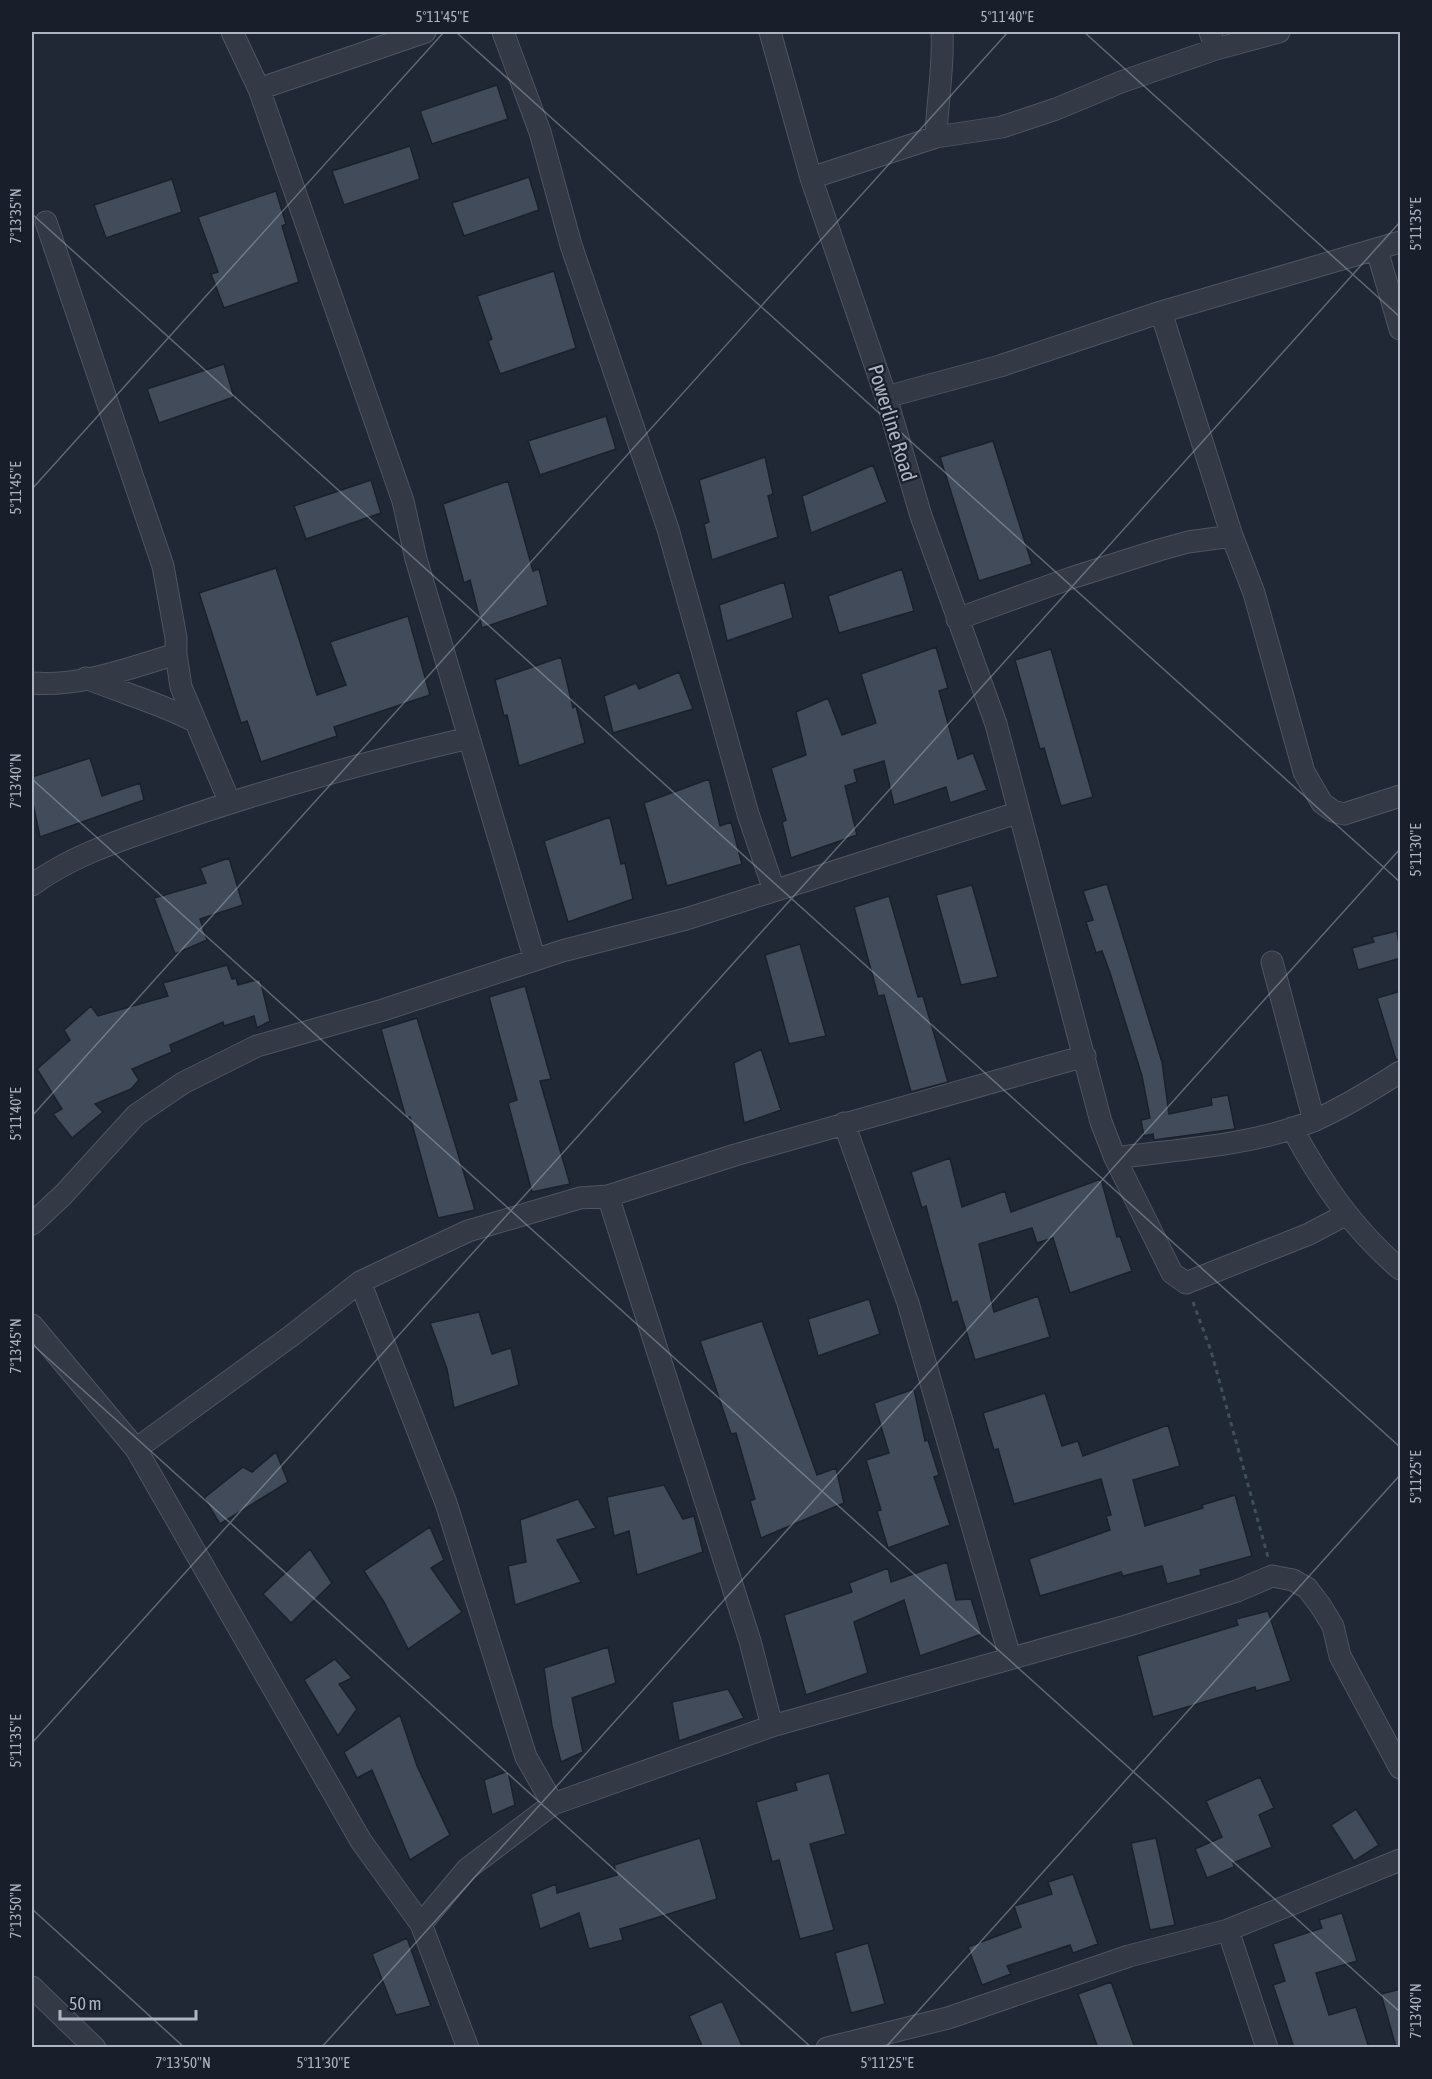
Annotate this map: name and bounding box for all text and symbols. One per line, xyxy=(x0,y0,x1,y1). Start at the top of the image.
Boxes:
text: 5°11'45"E xyxy=(415,8,469,25)
text: 5°11'40"E xyxy=(980,8,1034,25)
text: 7°13'35"N xyxy=(7,188,24,244)
text: 5°11'35"E xyxy=(1407,197,1424,251)
street label: Powerline Road xyxy=(864,361,922,484)
text: 5°11'45"E xyxy=(7,461,24,515)
text: 7°13'40"N xyxy=(7,753,24,809)
text: 5°11'30"E xyxy=(1407,823,1424,877)
text: 5°11'40"E xyxy=(7,1087,24,1141)
text: 7°13'45"N xyxy=(7,1318,24,1374)
text: 5°11'25"E xyxy=(1407,1450,1424,1504)
text: 5°11'35"E xyxy=(7,1714,24,1768)
text: 7°13'50"N xyxy=(7,1883,24,1939)
scale bar xyxy=(60,1983,196,2021)
text: 7°13'40"N xyxy=(1407,1983,1424,2039)
text: 50 m xyxy=(69,1993,101,2014)
text: 7°13'50"N xyxy=(155,2054,211,2071)
text: 5°11'30"E xyxy=(296,2054,350,2071)
text: 5°11'25"E xyxy=(860,2054,914,2071)

